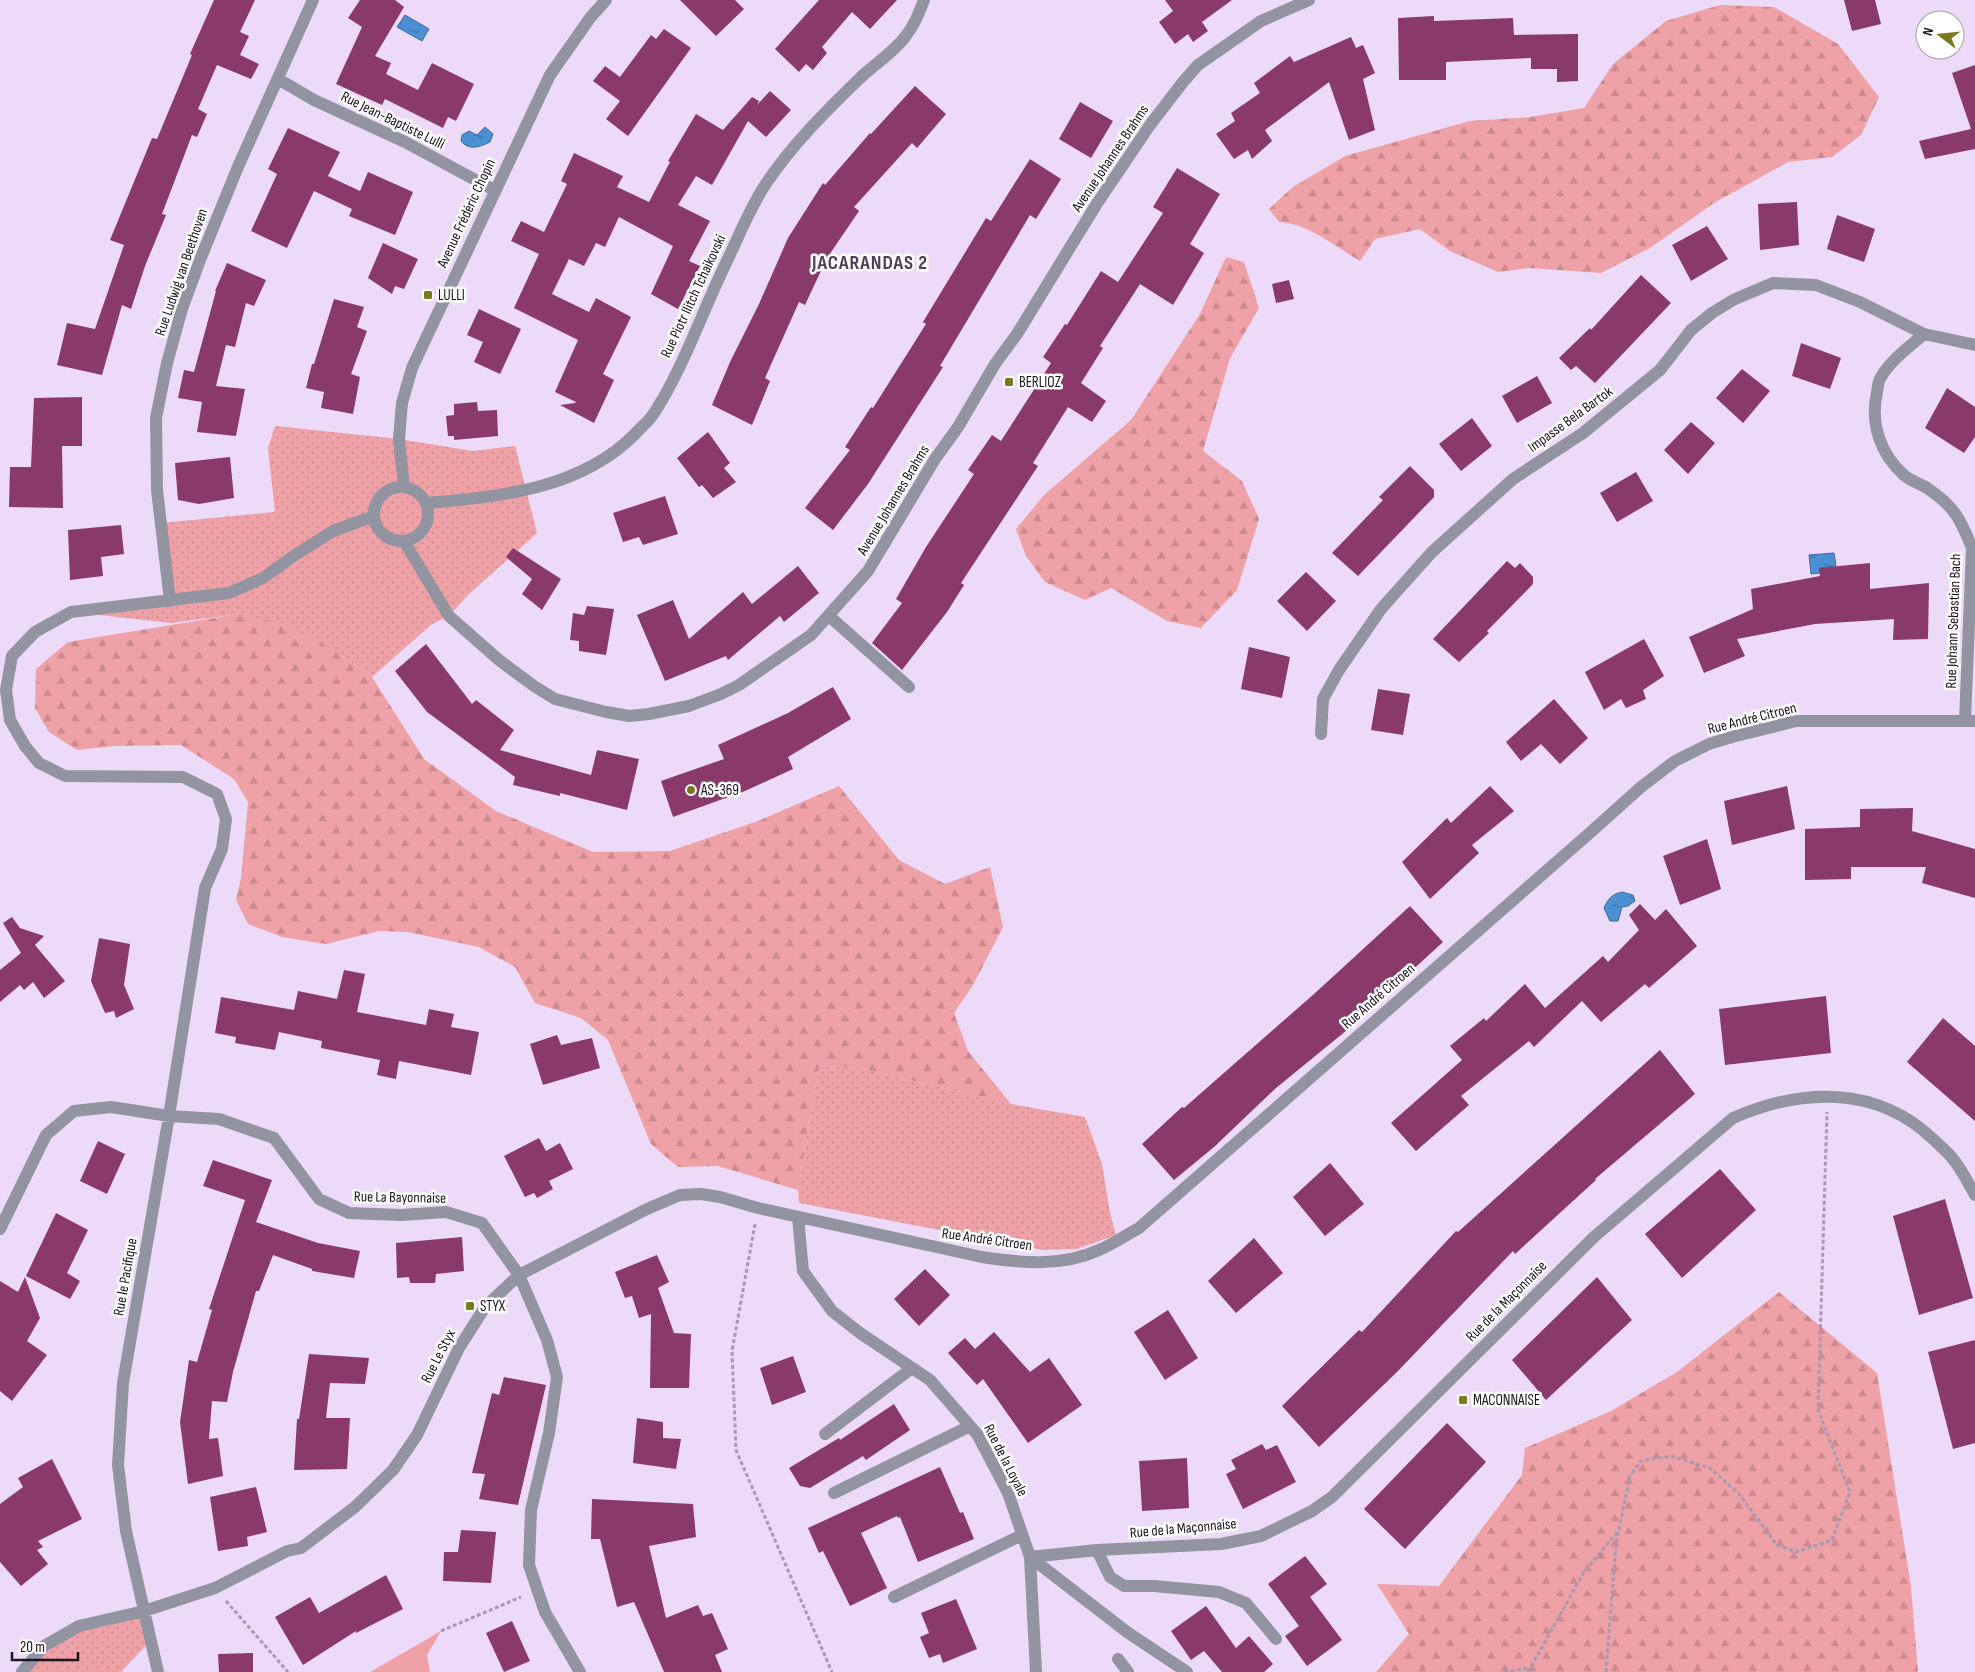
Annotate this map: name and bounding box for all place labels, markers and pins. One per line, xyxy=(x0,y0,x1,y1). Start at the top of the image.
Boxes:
place label: LULLI xyxy=(438,286,465,305)
marker: LULLI xyxy=(422,289,434,301)
place label: BERLIOZ xyxy=(1019,373,1061,392)
marker: BERLIOZ xyxy=(1003,376,1015,388)
place label: AS-369 xyxy=(700,781,739,800)
marker: AS-369 xyxy=(685,784,697,796)
place label: STYX xyxy=(480,1297,506,1316)
marker: STYX xyxy=(464,1300,476,1312)
place label: MACONNAISE xyxy=(1473,1391,1540,1410)
marker: MACONNAISE xyxy=(1457,1394,1469,1406)

